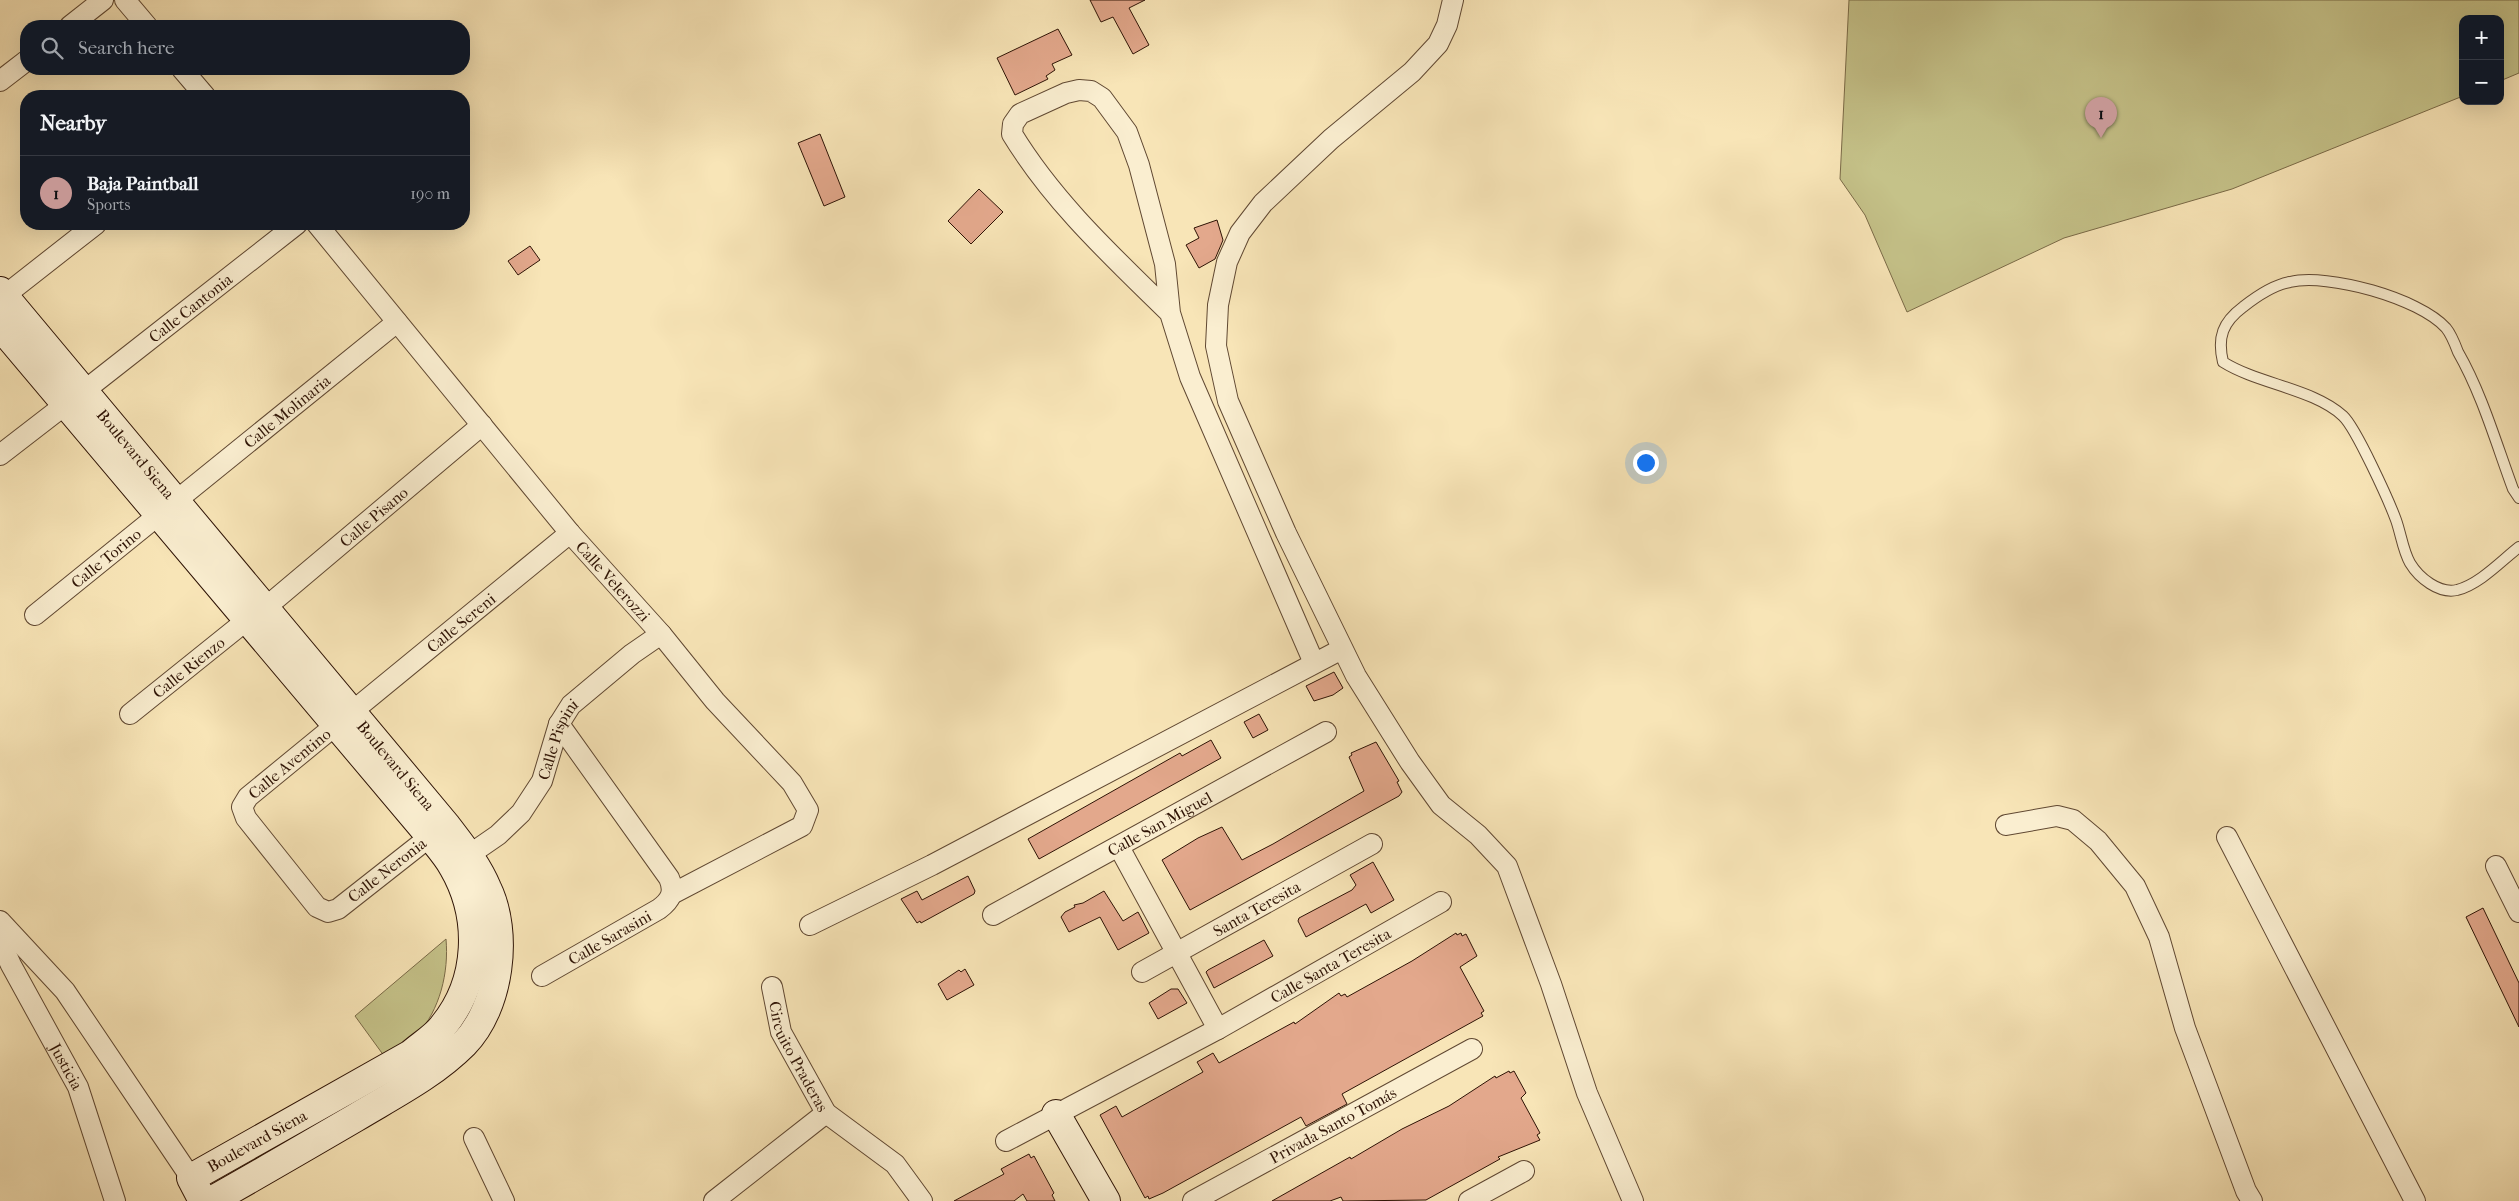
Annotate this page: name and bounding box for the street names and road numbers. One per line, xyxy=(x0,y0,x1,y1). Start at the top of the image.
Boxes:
street label: Calle Cantonia xyxy=(145,269,236,346)
street label: Calle Molinaria xyxy=(240,370,334,452)
street label: Boulevard Siena xyxy=(93,405,179,503)
street label: Calle Pisano xyxy=(336,482,412,551)
street label: Calle Torino xyxy=(67,524,145,592)
street label: Calle Velerozzi xyxy=(572,537,654,625)
street label: Calle Sereni xyxy=(423,589,499,656)
street label: Calle Rienzo xyxy=(149,632,228,702)
street label: Calle Pispini xyxy=(533,694,582,782)
street label: Boulevard Siena xyxy=(353,717,439,814)
street label: Calle Aventino xyxy=(244,724,334,803)
street label: Calle San Miguel xyxy=(1104,787,1215,860)
street label: Calle Neronia xyxy=(344,833,430,906)
street label: Santa Teresita xyxy=(1209,876,1304,940)
street label: Calle Sarasini xyxy=(565,906,655,969)
street label: Calle Santa Teresita xyxy=(1267,923,1394,1007)
street label: Circuito Praderas xyxy=(766,999,833,1115)
street label: Justicia xyxy=(45,1038,87,1093)
street label: Privada Santo Tomás xyxy=(1266,1083,1400,1167)
street label: Boulevard Siena xyxy=(204,1106,311,1176)

